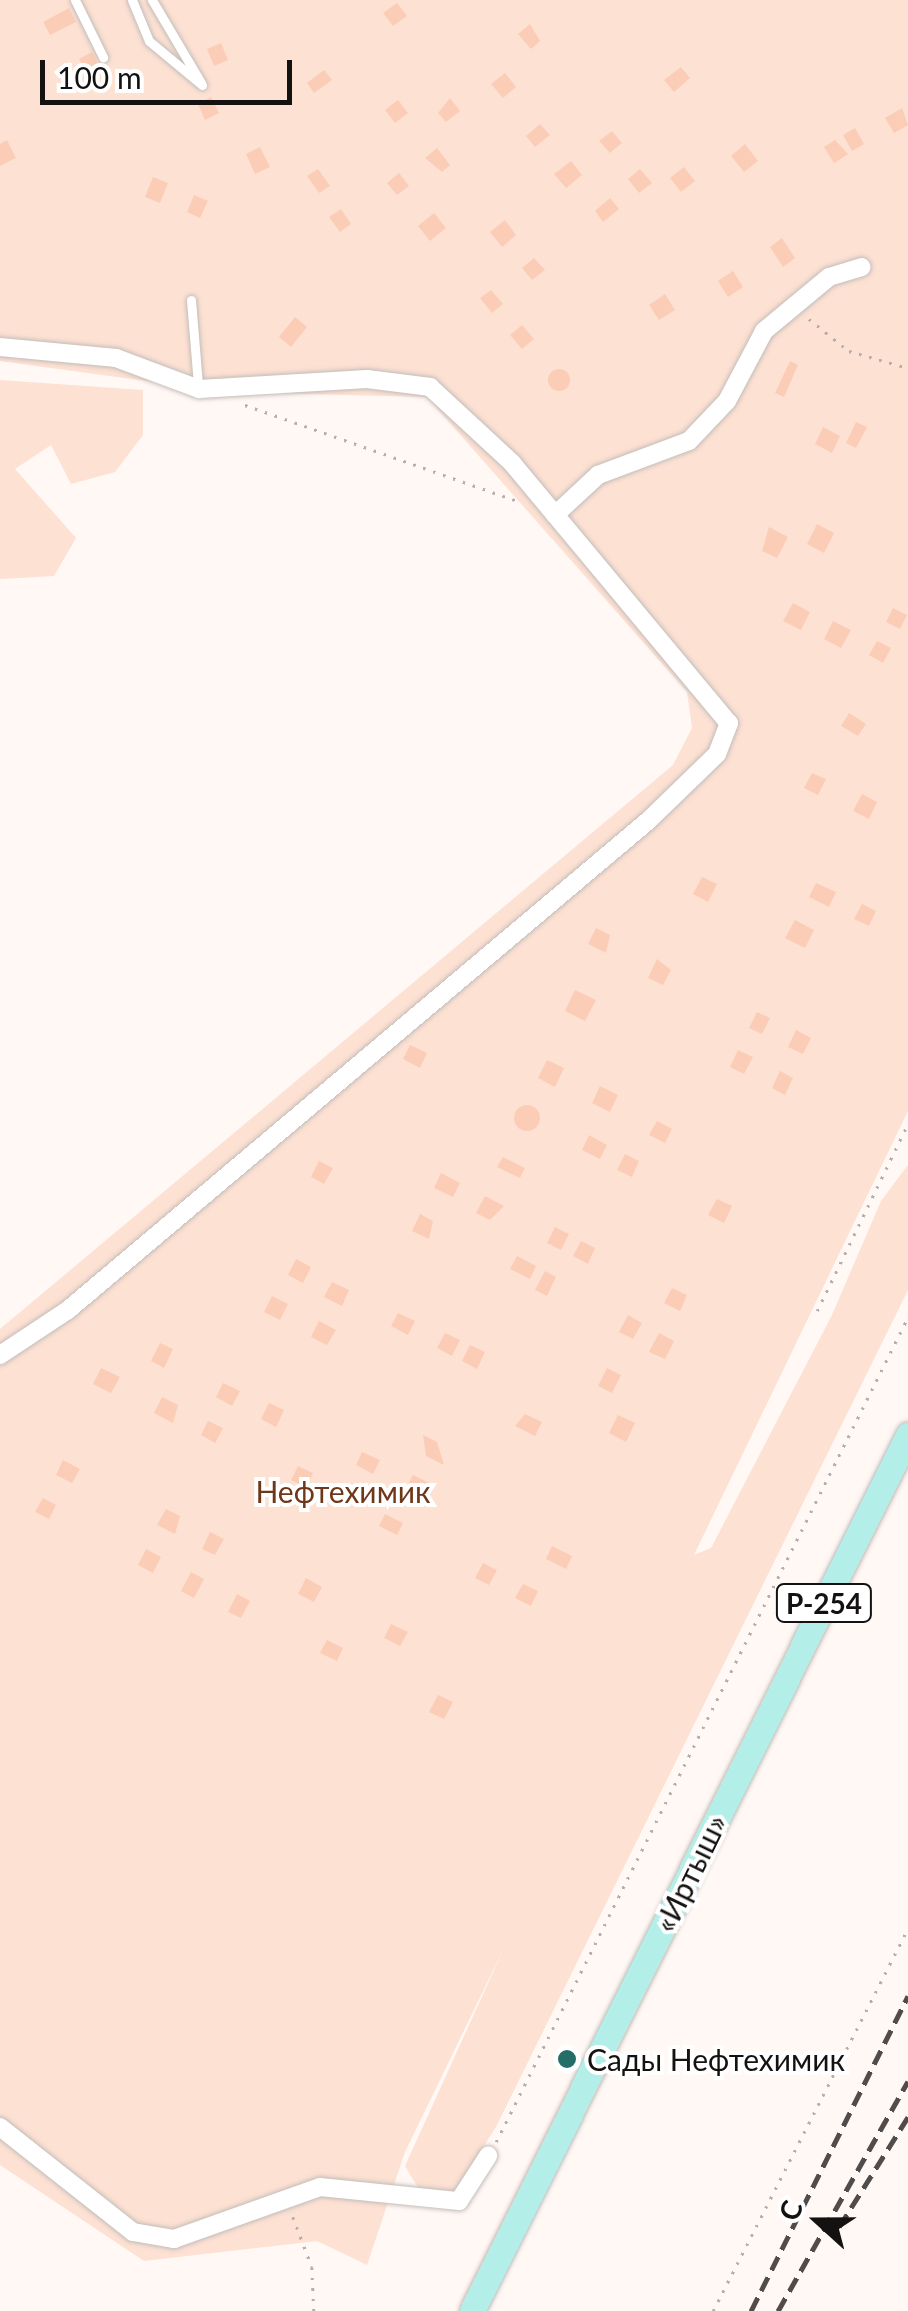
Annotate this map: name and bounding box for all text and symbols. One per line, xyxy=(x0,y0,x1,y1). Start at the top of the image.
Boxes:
scale bar xyxy=(45,40,298,102)
text: 100 m xyxy=(57,59,142,95)
park label: Нефтехимик xyxy=(255,1473,431,1509)
road number: Р-254 xyxy=(774,1580,874,1626)
street label: «Иртыш» xyxy=(646,1808,734,1938)
place label: Сады Нефтехимик xyxy=(587,2041,845,2077)
marker: Сады Нефтехимик xyxy=(556,2048,578,2070)
north arrow xyxy=(768,2171,868,2271)
text: С xyxy=(771,2196,809,2225)

